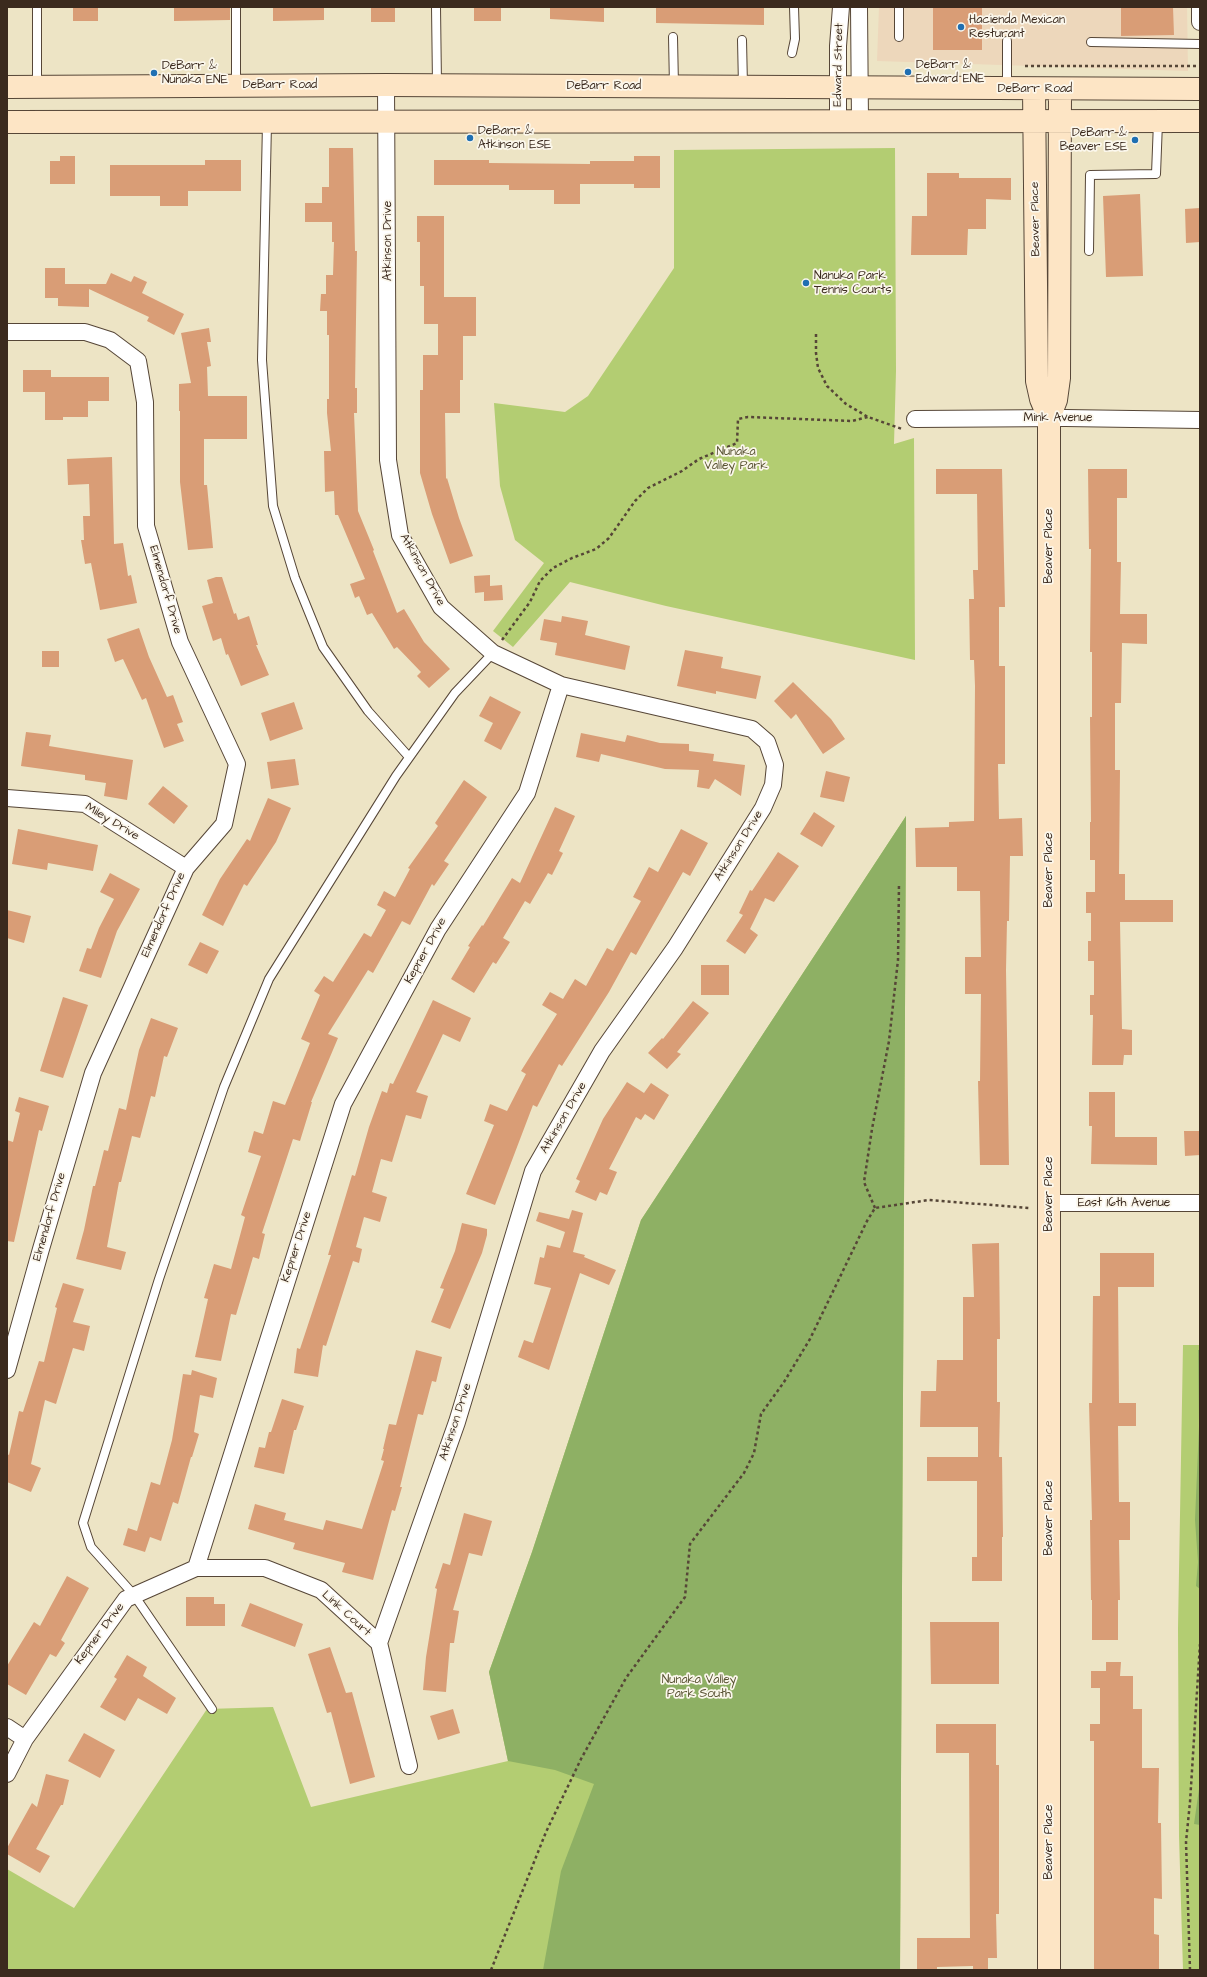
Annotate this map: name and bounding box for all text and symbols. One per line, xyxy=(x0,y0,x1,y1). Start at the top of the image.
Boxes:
place label: Hacienda Mexican Resturant xyxy=(969,13,1065,41)
marker: Hacienda Mexican Resturant xyxy=(956,22,966,32)
street label: Edward Street xyxy=(831,23,847,107)
place label: DeBarr & Edward ENE xyxy=(916,58,984,86)
place label: DeBarr & Nunaka ENE xyxy=(162,59,228,87)
marker: DeBarr & Edward ENE xyxy=(903,67,913,77)
marker: DeBarr & Nunaka ENE xyxy=(149,68,159,78)
street label: DeBarr Road xyxy=(243,78,317,92)
street label: DeBarr Road xyxy=(567,79,641,93)
street label: DeBarr Road xyxy=(998,82,1072,96)
place label: DeBarr & Atkinson ESE xyxy=(478,124,551,152)
place label: DeBarr & Beaver ESE xyxy=(1060,126,1127,154)
marker: DeBarr & Atkinson ESE xyxy=(465,133,475,143)
marker: DeBarr & Beaver ESE xyxy=(1130,135,1140,145)
street label: Beaver Place xyxy=(1028,181,1044,257)
street label: Atkinson Drive xyxy=(381,201,395,281)
place label: Nanuka Park Tennis Courts xyxy=(814,269,891,297)
marker: Nanuka Park Tennis Courts xyxy=(801,278,811,288)
street label: Mink Avenue xyxy=(1024,411,1092,425)
park label: Nunaka Valley Park xyxy=(704,445,768,473)
street label: Beaver Place xyxy=(1042,508,1056,584)
street label: Atkinson Drive xyxy=(396,531,448,609)
street label: Elmendorf Drive xyxy=(146,544,184,636)
street label: Miley Drive xyxy=(82,800,142,844)
street label: Atkinson Drive xyxy=(712,808,766,884)
street label: Beaver Place xyxy=(1042,832,1056,908)
street label: Elmendorf Drive xyxy=(139,870,189,960)
street label: Kepner Drive xyxy=(402,915,450,987)
street label: Atkinson Drive xyxy=(538,1080,590,1156)
street label: Beaver Place xyxy=(1042,1156,1056,1232)
street label: Elmendorf Drive xyxy=(31,1171,69,1263)
street label: East 16th Avenue xyxy=(1078,1196,1170,1210)
street label: Kepner Drive xyxy=(279,1210,315,1284)
street label: Atkinson Drive xyxy=(437,1382,475,1462)
street label: Beaver Place xyxy=(1042,1480,1056,1556)
street label: Link Court xyxy=(318,1588,374,1640)
street label: Kepner Drive xyxy=(72,1600,128,1668)
park label: Nunaka Valley Park South xyxy=(662,1673,736,1701)
street label: Beaver Place xyxy=(1042,1804,1056,1880)

